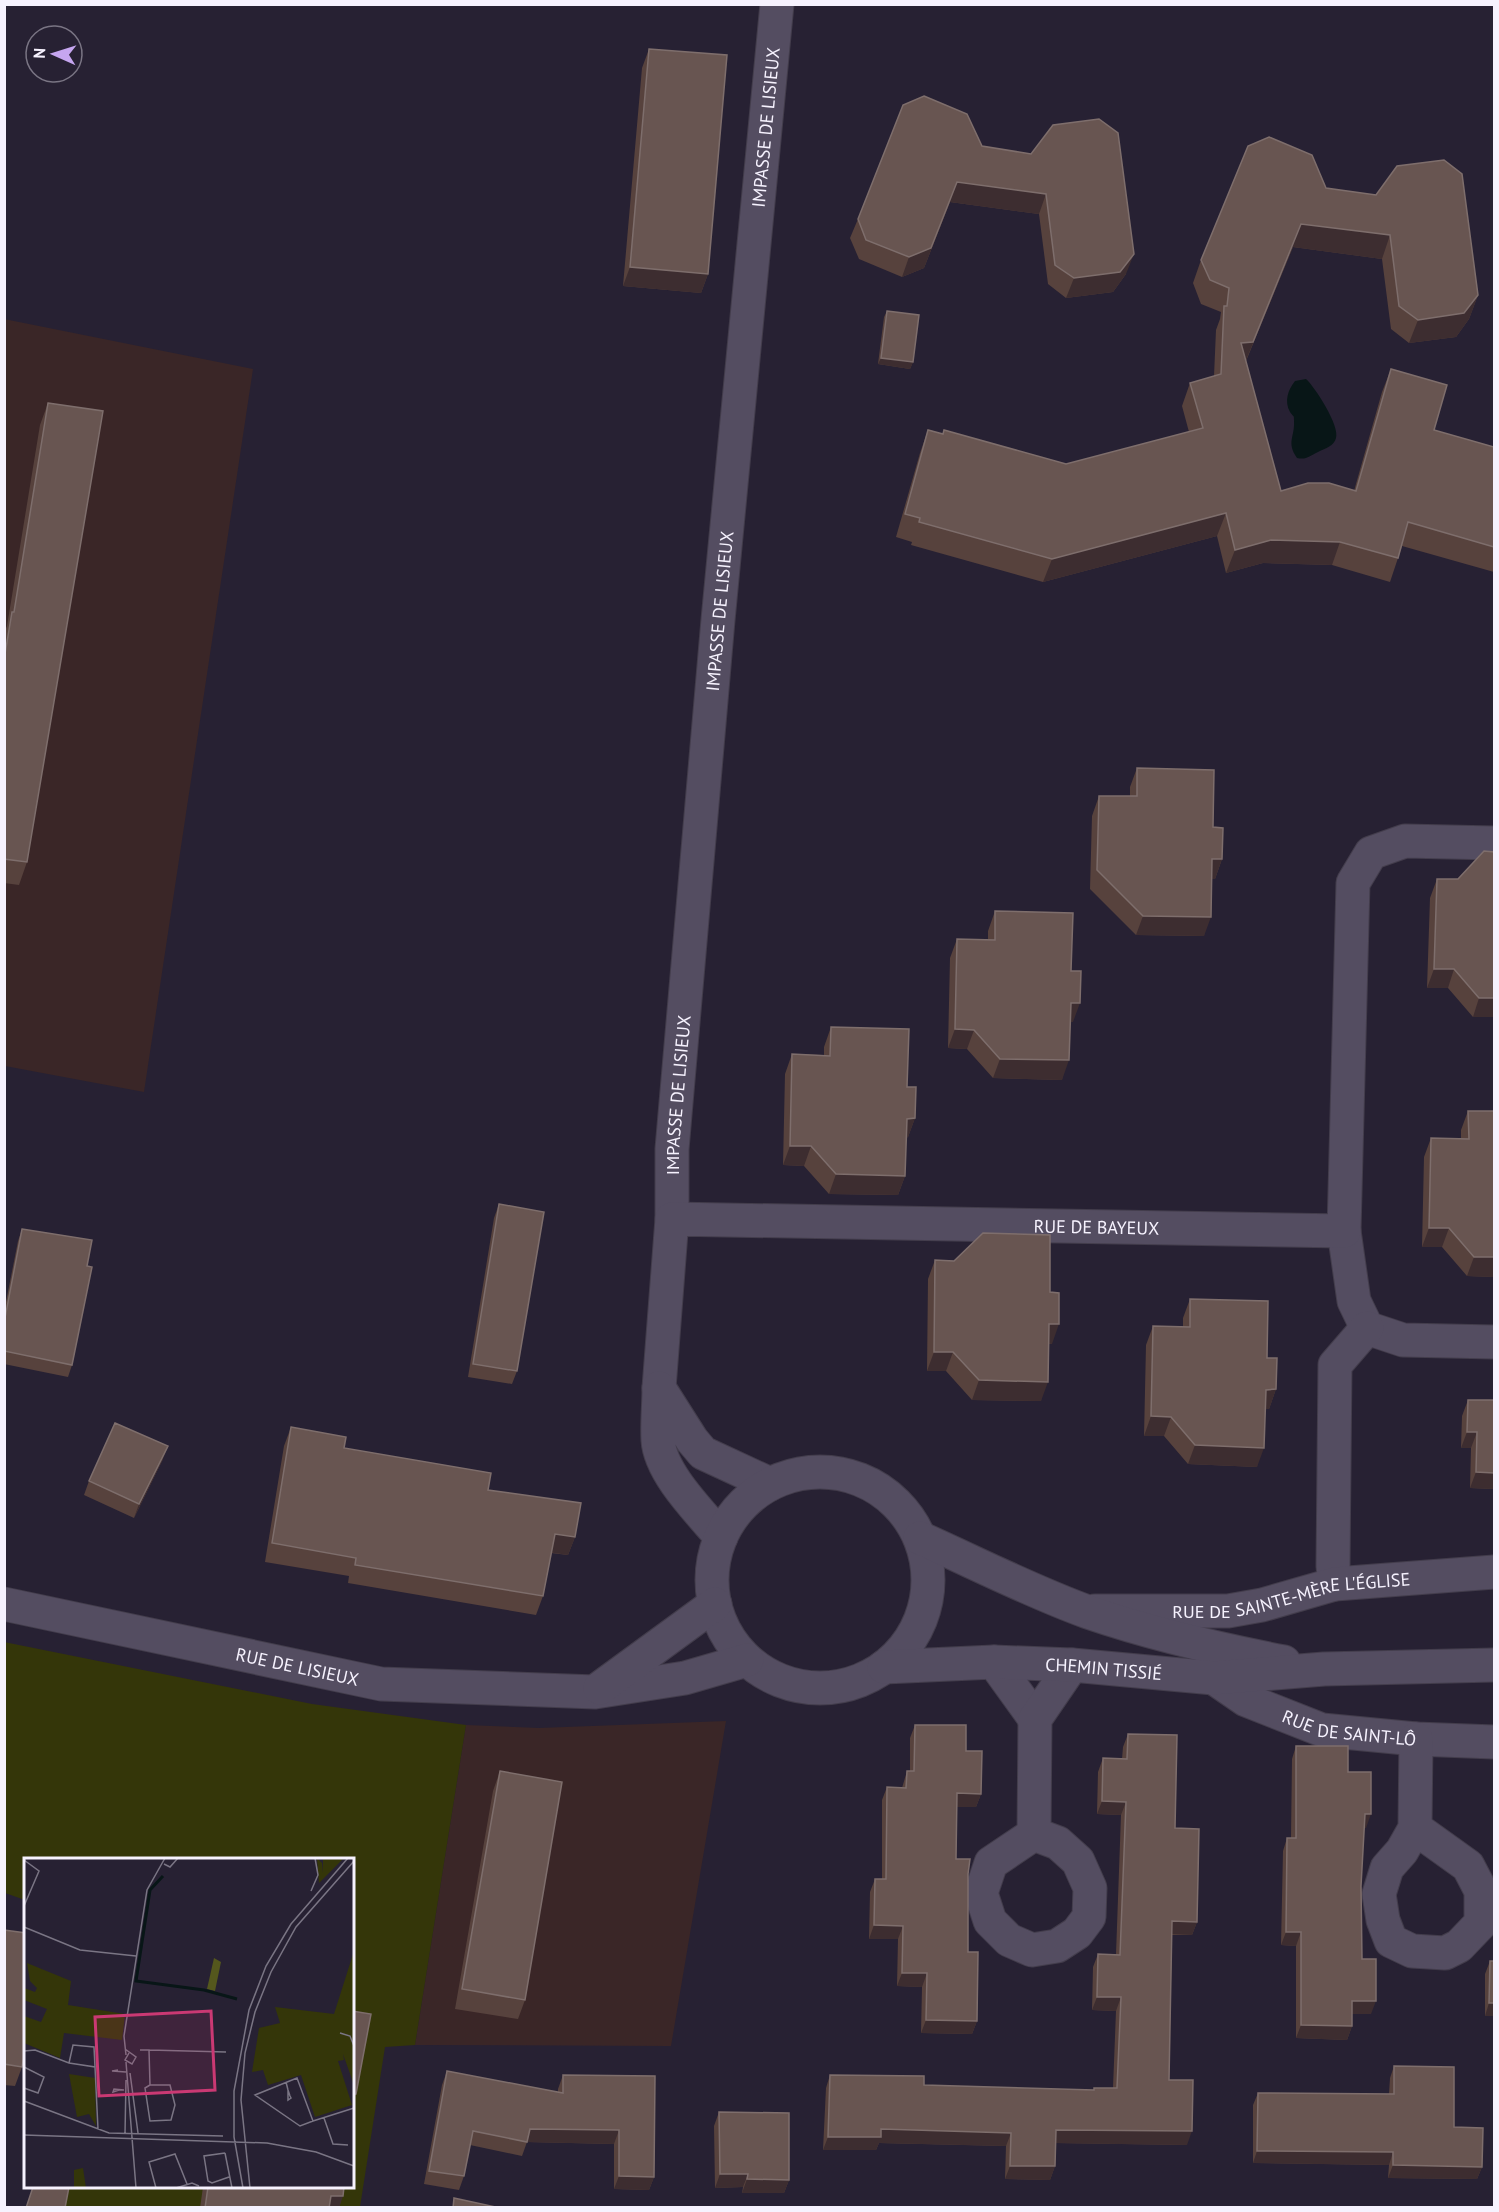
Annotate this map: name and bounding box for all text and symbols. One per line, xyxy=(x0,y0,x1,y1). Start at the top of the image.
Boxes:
north arrow xyxy=(24,24,84,84)
street label: IMPASSE DE LISIEUX xyxy=(746,46,784,208)
text: N xyxy=(29,47,49,59)
street label: IMPASSE DE LISIEUX xyxy=(700,530,738,692)
street label: IMPASSE DE LISIEUX xyxy=(661,1014,695,1175)
street label: RUE DE BAYEUX xyxy=(1033,1214,1159,1239)
street label: RUE DE SAINTE-MÈRE L'ÉGLISE xyxy=(1172,1567,1411,1623)
street label: RUE DE LISIEUX xyxy=(234,1642,361,1691)
street label: CHEMIN TISSIÉ xyxy=(1045,1652,1163,1685)
street label: RUE DE SAINT-LÔ xyxy=(1279,1704,1417,1750)
inset map xyxy=(24,1858,354,2188)

